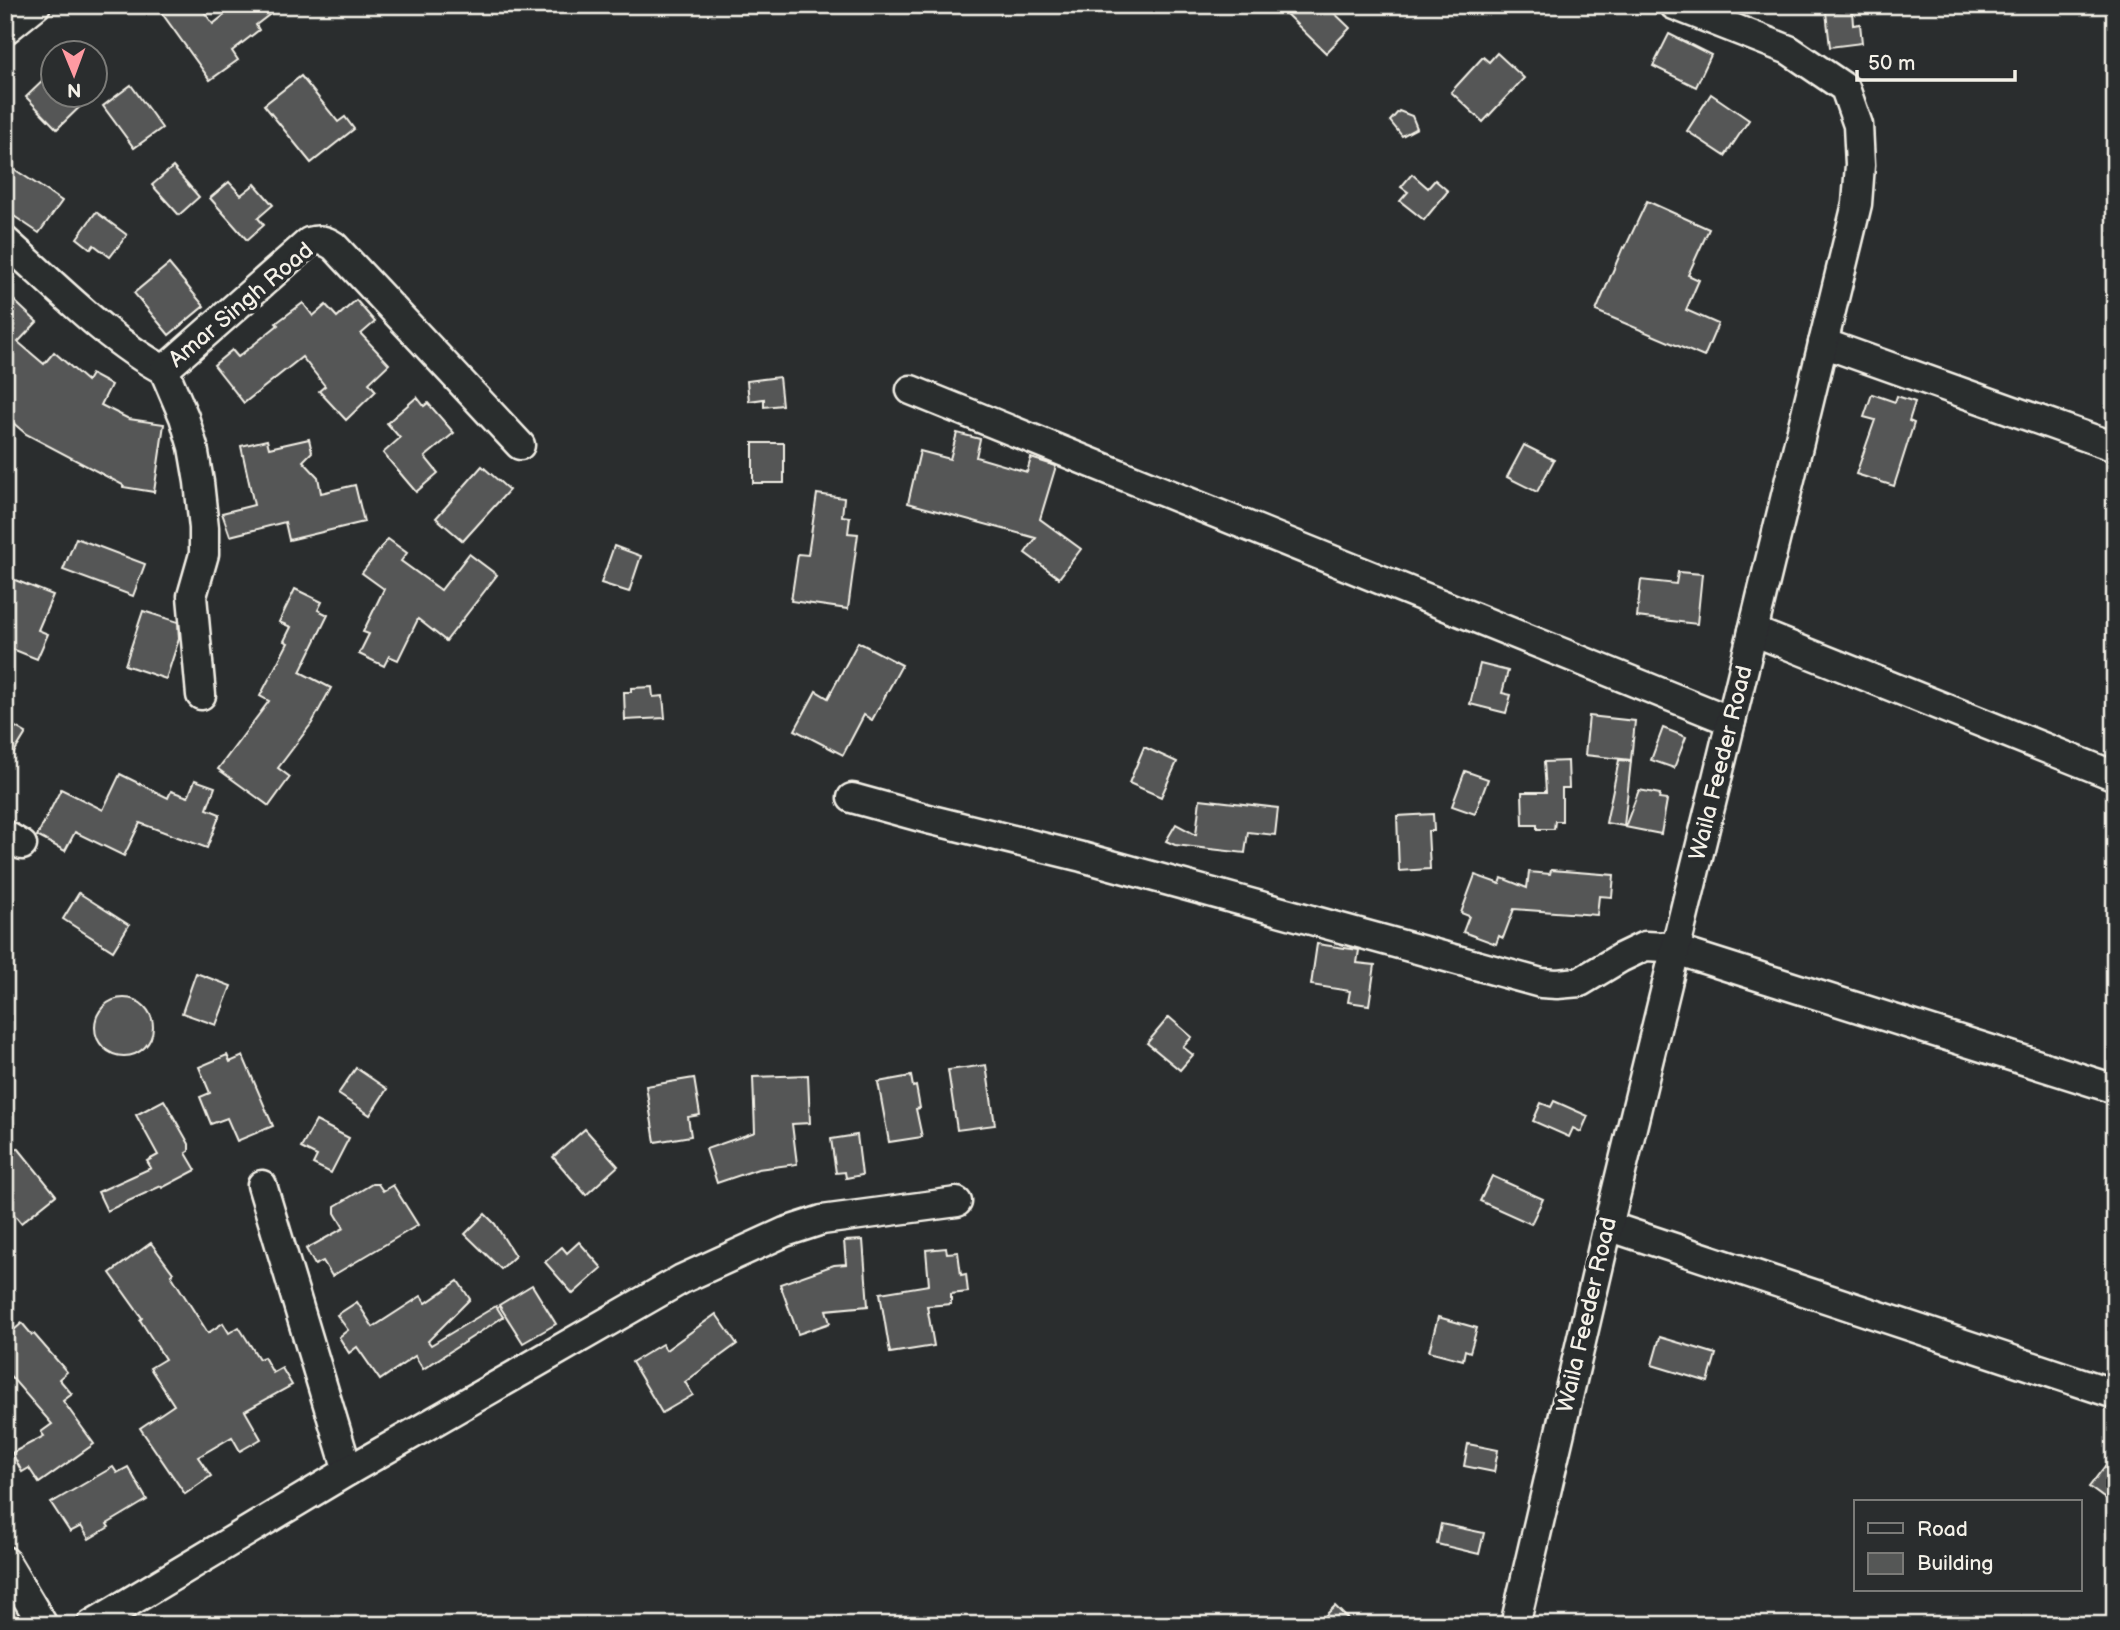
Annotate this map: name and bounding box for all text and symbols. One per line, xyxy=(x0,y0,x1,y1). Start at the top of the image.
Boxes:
north arrow xyxy=(38,38,108,108)
scale bar xyxy=(1857,38,2015,82)
text: 50 m xyxy=(1868,51,1915,76)
text: N xyxy=(67,78,82,101)
street label: Amar Singh Road xyxy=(163,236,319,374)
street label: Waila Feeder Road xyxy=(1683,663,1759,863)
street label: Waila Feeder Road xyxy=(1551,1215,1623,1415)
legend xyxy=(1854,1500,2082,1592)
text: Road xyxy=(1917,1517,1968,1542)
text: Building xyxy=(1917,1551,1993,1576)

